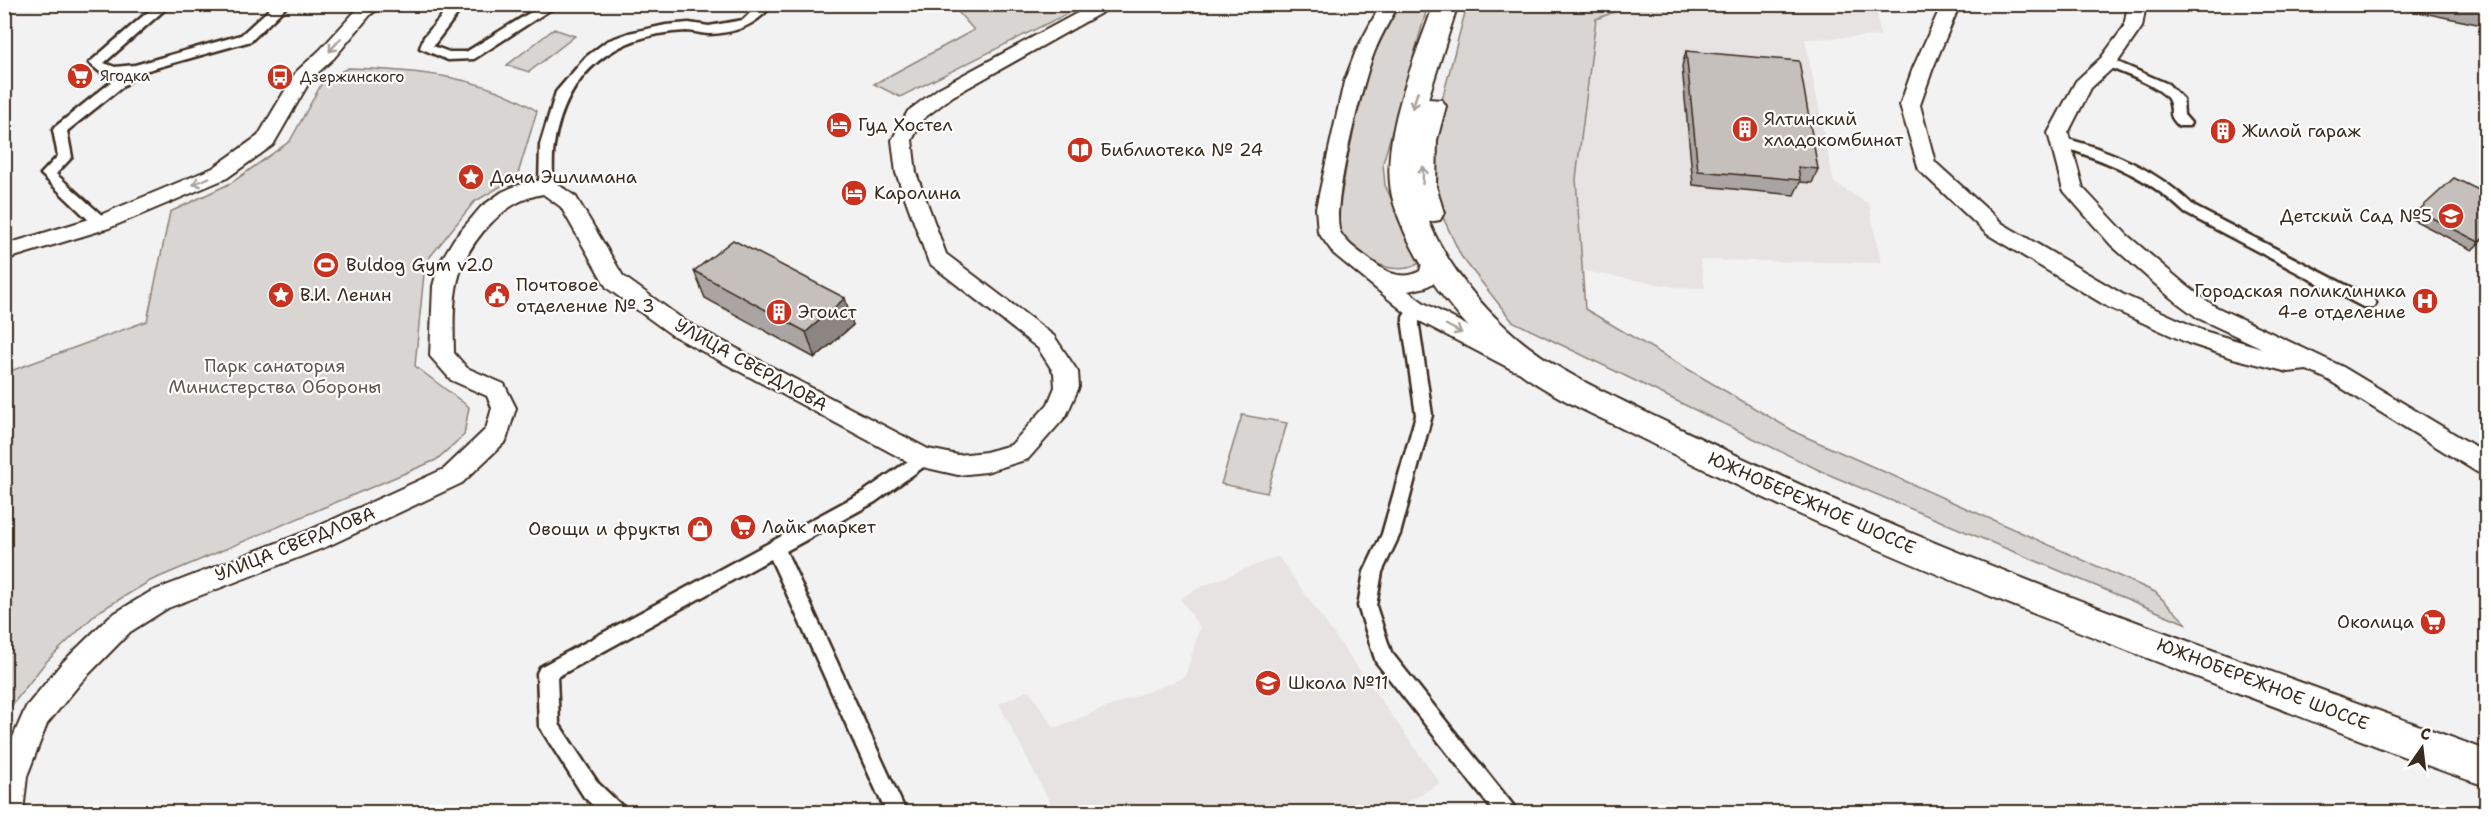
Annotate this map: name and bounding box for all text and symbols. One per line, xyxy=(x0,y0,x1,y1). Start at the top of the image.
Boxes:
one-way arrow xyxy=(328,37,342,52)
supermarket icon: Ягодка xyxy=(65,61,95,91)
bus stop icon: Дзержинского xyxy=(265,62,295,92)
place label: Ягодка xyxy=(100,66,151,86)
place label: Дзержинского xyxy=(300,67,404,87)
one-way arrow xyxy=(1408,90,1419,109)
place label: Ялтинский хладокомбинат xyxy=(1764,107,1904,152)
hotel icon: Гуд Хостел xyxy=(824,110,854,140)
place label: Гуд Хостел xyxy=(858,113,953,137)
building icon: Ялтинский хладокомбинат xyxy=(1730,114,1760,144)
building icon: Жилой гараж xyxy=(2208,116,2238,146)
place label: Жилой гараж xyxy=(2242,119,2361,143)
library icon: Библиотека № 24 xyxy=(1065,135,1095,165)
place label: Библиотека № 24 xyxy=(1100,138,1263,162)
place icon: Дача Эшлимана xyxy=(456,162,486,192)
place label: Дача Эшлимана xyxy=(490,165,637,189)
one-way arrow xyxy=(1417,166,1428,186)
one-way arrow xyxy=(193,175,211,187)
hotel icon: Каролина xyxy=(839,178,869,208)
place label: Каролина xyxy=(874,181,961,205)
school or university icon: Детский Сад №5 xyxy=(2436,201,2466,231)
place label: Детский Сад №5 xyxy=(2280,204,2432,228)
sports icon: Buldog Gym v2.0 xyxy=(311,250,341,280)
place label: Buldog Gym v2.0 xyxy=(346,253,494,277)
place label: Почтовое отделение № 3 xyxy=(516,273,655,318)
place label: Городская поликлиника 4-е отделение xyxy=(2194,279,2406,324)
place icon: В.И. Ленин xyxy=(266,280,296,310)
public building icon: Почтовое отделение № 3 xyxy=(482,280,512,310)
place label: В.И. Ленин xyxy=(300,283,392,307)
hospital icon: Городская поликлиника 4-е отделение xyxy=(2410,286,2440,316)
building icon: Эгоист xyxy=(764,297,794,327)
place label: Эгоист xyxy=(798,300,858,324)
street label: УЛИЦА СВЕРДЛОВА xyxy=(670,313,832,417)
one-way arrow xyxy=(1445,324,1463,335)
park label: Парк санатория Министерства Обороны xyxy=(169,354,381,399)
street label: ЮЖНОБЕРЕЖНОЕ ШОССЕ xyxy=(1704,446,1920,560)
street label: УЛИЦА СВЕРДЛОВА xyxy=(211,501,379,587)
supermarket icon: Лайк маркет xyxy=(728,512,758,542)
shop icon: Овощи и фрукты xyxy=(685,514,715,544)
place label: Лайк маркет xyxy=(762,515,877,539)
place label: Овощи и фрукты xyxy=(528,517,680,541)
supermarket icon: Околица xyxy=(2418,607,2448,637)
place label: Околица xyxy=(2337,610,2414,634)
street label: ЮЖНОБЕРЕЖНОЕ ШОССЕ xyxy=(2154,632,2372,736)
school or university icon: Школа №11 xyxy=(1253,668,1283,698)
place label: Школа №11 xyxy=(1288,671,1389,695)
north arrow xyxy=(2392,718,2452,778)
text: С xyxy=(2418,723,2433,745)

